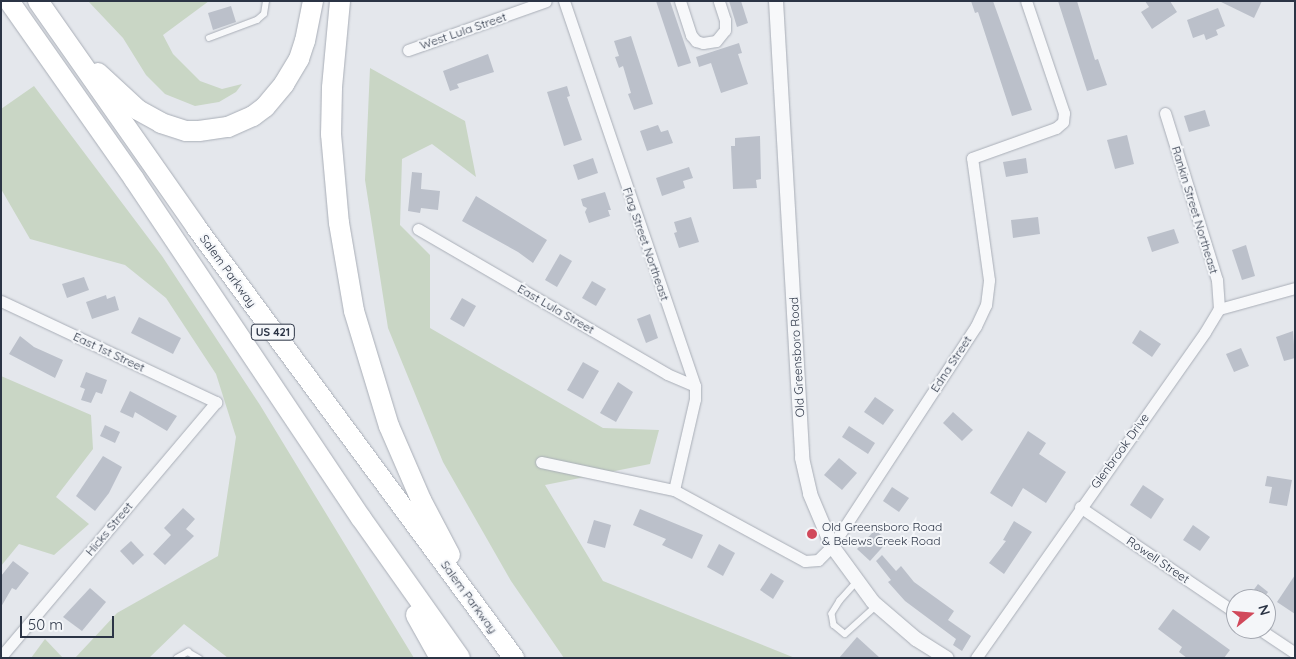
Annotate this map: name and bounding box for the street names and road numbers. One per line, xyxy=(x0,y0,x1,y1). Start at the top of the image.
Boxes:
street label: West Lula Street xyxy=(418,9,508,53)
street label: Rankin Street Northeast xyxy=(1169,144,1221,276)
street label: Flag Street Northeast xyxy=(620,185,672,303)
street label: Salem Parkway xyxy=(197,232,259,310)
street label: East Lula Street xyxy=(515,281,597,337)
street label: Old Greensboro Road xyxy=(787,297,807,417)
road number: US 421 xyxy=(250,324,296,341)
street label: East 1st Street xyxy=(71,329,147,375)
street label: Edna Street xyxy=(927,333,975,395)
street label: Glenbrook Drive xyxy=(1088,411,1152,491)
street label: Hicks Street xyxy=(82,499,136,559)
street label: Rowell Street xyxy=(1124,534,1192,586)
street label: Salem Parkway xyxy=(438,558,500,636)

